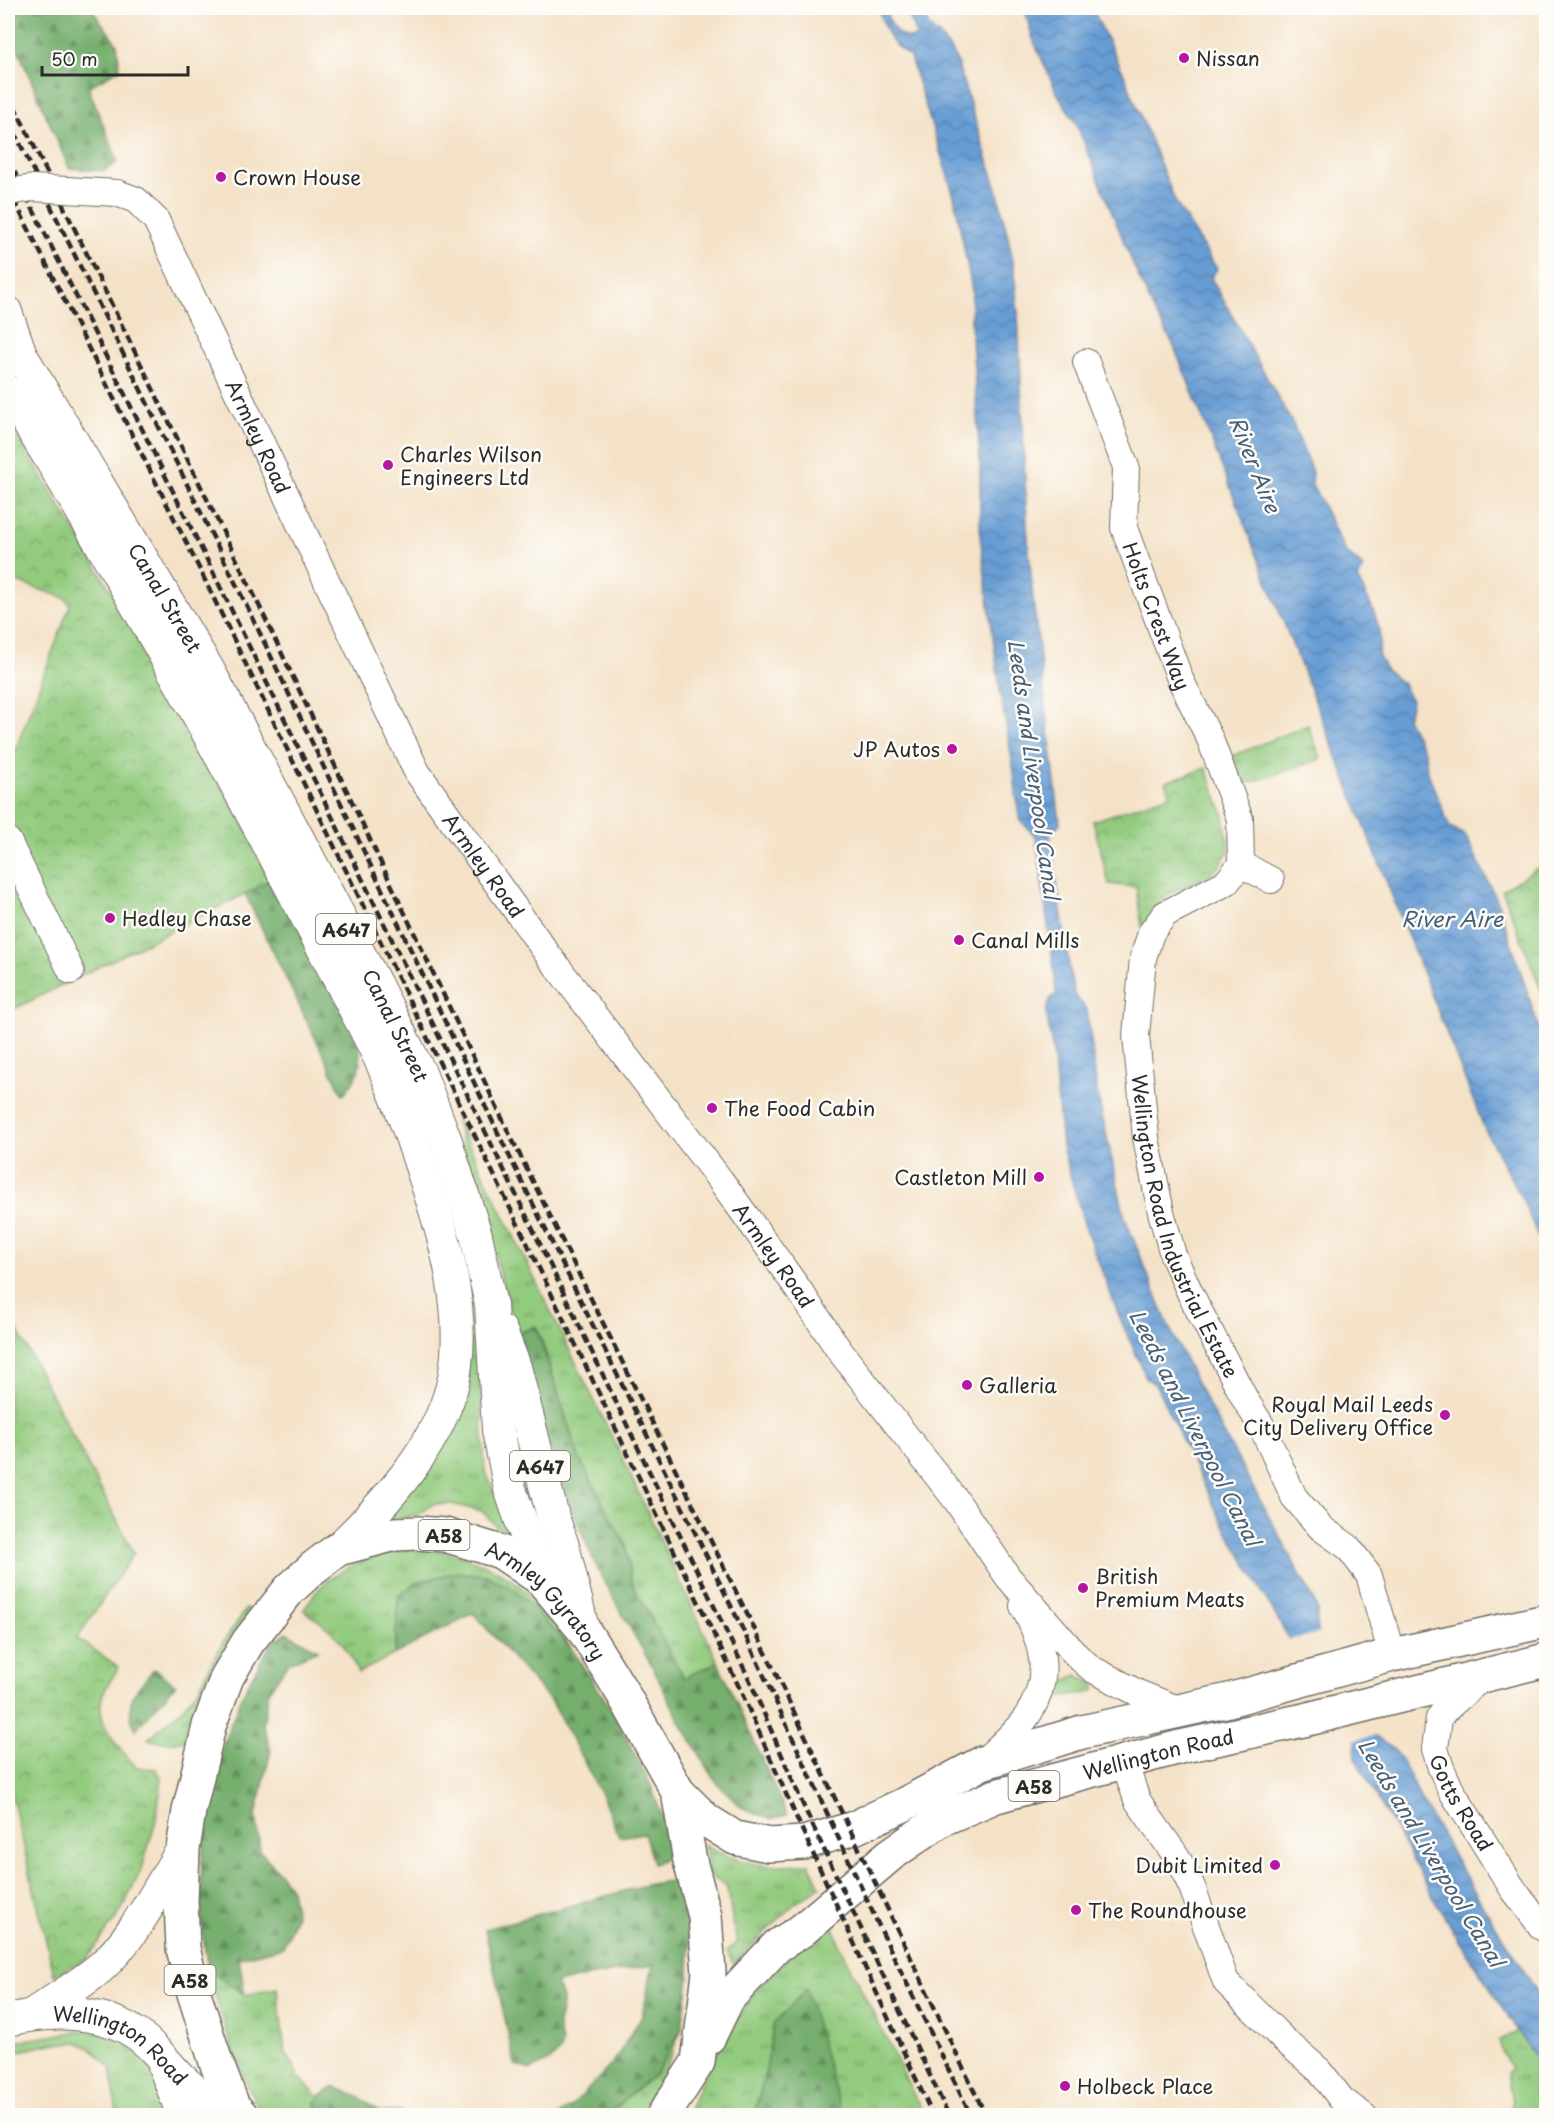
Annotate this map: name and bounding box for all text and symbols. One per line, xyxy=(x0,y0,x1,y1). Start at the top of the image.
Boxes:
scale bar xyxy=(42,39,188,77)
place label: Nissan xyxy=(1196,43,1260,73)
text: 50 m xyxy=(51,45,98,72)
marker: Nissan xyxy=(1177,51,1191,65)
place label: Crown House xyxy=(233,162,361,192)
marker: Crown House xyxy=(214,170,228,184)
street label: Armley Road xyxy=(218,374,298,499)
water label: River Aire xyxy=(1222,411,1291,519)
place label: Charles Wilson Engineers Ltd xyxy=(400,439,542,492)
marker: Charles Wilson Engineers Ltd xyxy=(381,458,395,472)
street label: Canal Street xyxy=(121,537,210,658)
street label: Holts Crest Way xyxy=(1115,537,1198,695)
water label: Leeds and Liverpool Canal xyxy=(1001,637,1070,904)
place label: JP Autos xyxy=(853,734,940,764)
marker: JP Autos xyxy=(945,742,959,756)
street label: Armley Road xyxy=(436,807,532,924)
water label: River Aire xyxy=(1401,902,1505,934)
place label: Hedley Chase xyxy=(122,903,252,933)
marker: Hedley Chase xyxy=(103,911,117,925)
road number: A647 xyxy=(316,914,376,944)
place label: Canal Mills xyxy=(971,925,1079,955)
marker: Canal Mills xyxy=(952,933,966,947)
street label: Canal Street xyxy=(355,963,437,1086)
street label: Wellington Road Industrial Estate xyxy=(1125,1073,1246,1383)
place label: The Food Cabin xyxy=(724,1093,875,1123)
marker: The Food Cabin xyxy=(705,1101,719,1115)
place label: Castleton Mill xyxy=(894,1162,1027,1192)
marker: Castleton Mill xyxy=(1032,1170,1046,1184)
street label: Armley Road xyxy=(726,1196,822,1314)
water label: Leeds and Liverpool Canal xyxy=(1122,1303,1271,1554)
place label: Galleria xyxy=(979,1370,1057,1400)
marker: Galleria xyxy=(960,1378,974,1392)
place label: Royal Mail Leeds City Delivery Office xyxy=(1243,1389,1433,1442)
marker: Royal Mail Leeds City Delivery Office xyxy=(1438,1408,1452,1422)
road number: A647 xyxy=(510,1451,570,1481)
road number: A58 xyxy=(418,1520,470,1550)
street label: Armley Gyratory xyxy=(482,1533,614,1666)
place label: British Premium Meats xyxy=(1095,1561,1244,1614)
marker: British Premium Meats xyxy=(1076,1581,1090,1595)
street label: Wellington Road xyxy=(1080,1721,1237,1787)
water label: Leeds and Liverpool Canal xyxy=(1351,1732,1515,1975)
street label: Gotts Road xyxy=(1423,1750,1501,1857)
road number: A58 xyxy=(1008,1771,1060,1801)
place label: Dubit Limited xyxy=(1135,1850,1263,1880)
marker: Dubit Limited xyxy=(1268,1858,1282,1872)
place label: The Roundhouse xyxy=(1088,1895,1247,1925)
marker: The Roundhouse xyxy=(1069,1903,1083,1917)
road number: A58 xyxy=(164,1965,216,1995)
street label: Wellington Road xyxy=(53,1998,195,2092)
place label: Holbeck Place xyxy=(1077,2071,1214,2101)
marker: Holbeck Place xyxy=(1058,2079,1072,2093)

